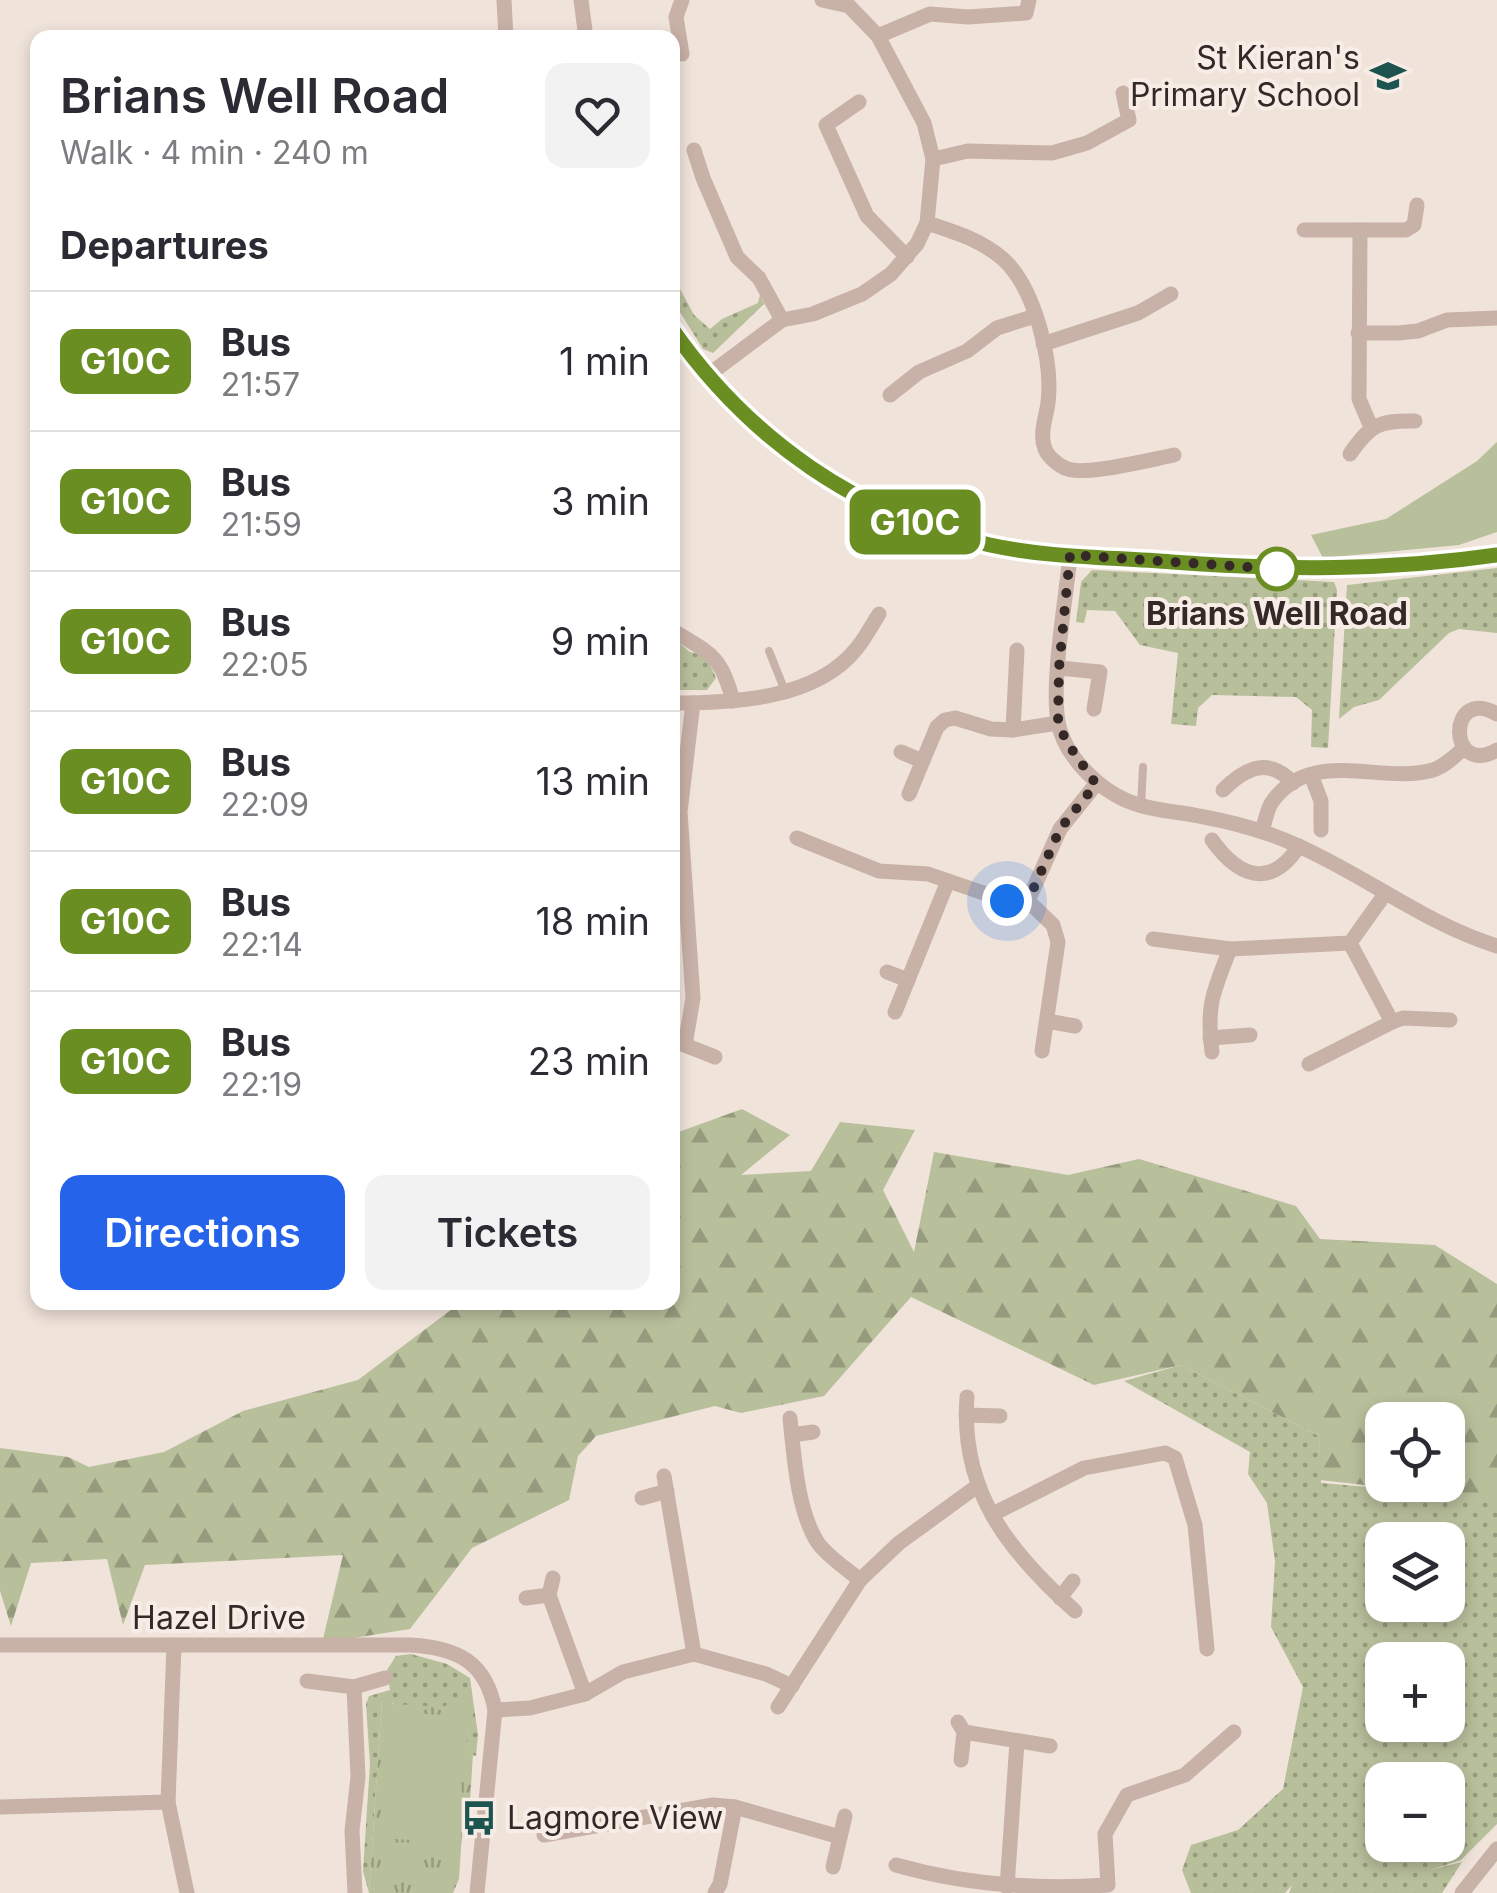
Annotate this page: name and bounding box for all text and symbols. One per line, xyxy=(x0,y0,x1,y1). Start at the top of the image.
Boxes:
place label: St Kieran's Primary School xyxy=(1130,38,1360,114)
school or university icon: St Kieran's Primary School xyxy=(1369,57,1407,95)
button: heart xyxy=(545,63,650,168)
text: Brians Well Road xyxy=(60,66,449,125)
text: Walk · 4 min · 240 m xyxy=(60,133,369,172)
text: Departures xyxy=(60,222,269,268)
text: Bus xyxy=(221,319,291,365)
text: 1 min xyxy=(559,338,650,384)
text: G10C xyxy=(80,340,171,382)
text: 21:57 xyxy=(221,365,300,404)
text: Bus xyxy=(221,459,291,505)
text: 3 min xyxy=(551,478,650,524)
text: G10C xyxy=(80,480,171,522)
line badge: G10C xyxy=(845,490,985,554)
text: G10C xyxy=(870,501,960,543)
text: 21:59 xyxy=(221,505,302,544)
marker: Brians Well Road xyxy=(1256,548,1298,590)
place label: Brians Well Road xyxy=(1146,594,1408,633)
text: Bus xyxy=(221,599,291,645)
text: 9 min xyxy=(551,618,650,664)
text: G10C xyxy=(80,620,171,662)
text: 22:05 xyxy=(221,645,309,684)
text: Bus xyxy=(221,739,291,785)
text: 13 min xyxy=(535,758,650,804)
text: G10C xyxy=(80,760,171,802)
text: 22:09 xyxy=(221,785,309,824)
your location xyxy=(982,876,1032,926)
text: Bus xyxy=(221,879,291,925)
text: 18 min xyxy=(535,898,650,944)
text: G10C xyxy=(80,900,171,942)
text: 22:14 xyxy=(221,925,303,964)
text: Bus xyxy=(221,1019,291,1065)
text: 23 min xyxy=(528,1038,650,1084)
text: G10C xyxy=(80,1040,171,1082)
text: 22:19 xyxy=(221,1065,302,1104)
button: Directions xyxy=(60,1175,345,1290)
button: Tickets xyxy=(365,1175,650,1290)
map controls xyxy=(1365,1402,1465,1862)
button: locate xyxy=(1365,1402,1465,1502)
button: layers xyxy=(1365,1522,1465,1622)
street label: Hazel Drive xyxy=(132,1598,306,1637)
button: + xyxy=(1365,1642,1465,1742)
button: − xyxy=(1365,1762,1465,1862)
place label: Lagmore View xyxy=(507,1798,723,1837)
bus stop icon: Lagmore View xyxy=(460,1799,498,1837)

